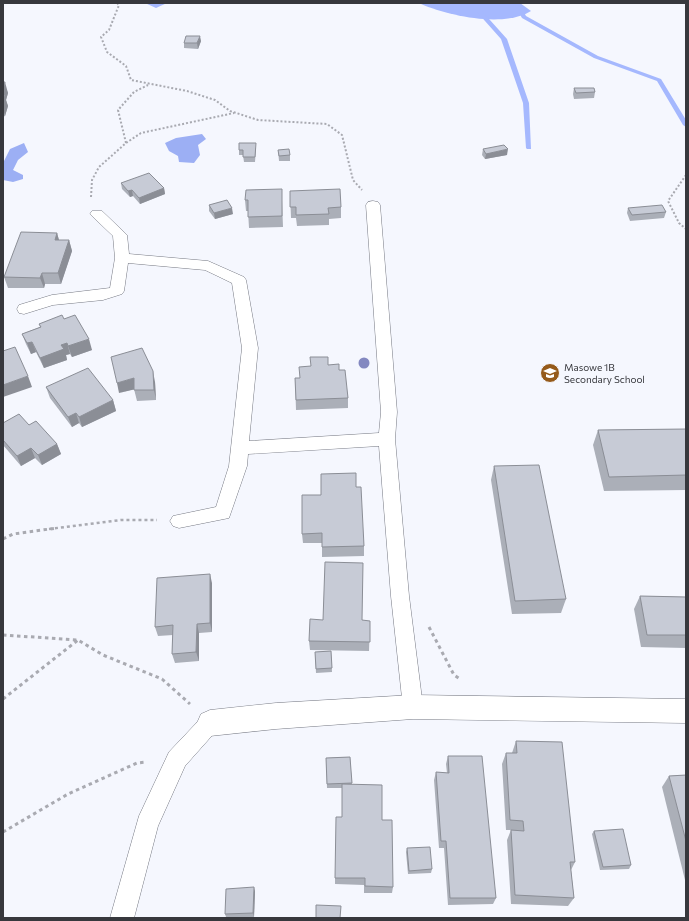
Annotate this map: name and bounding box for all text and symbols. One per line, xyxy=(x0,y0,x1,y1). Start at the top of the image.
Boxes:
place label: Masowe 1B Secondary School xyxy=(564,361,645,385)
school or university icon: Masowe 1B Secondary School xyxy=(539,362,561,384)

